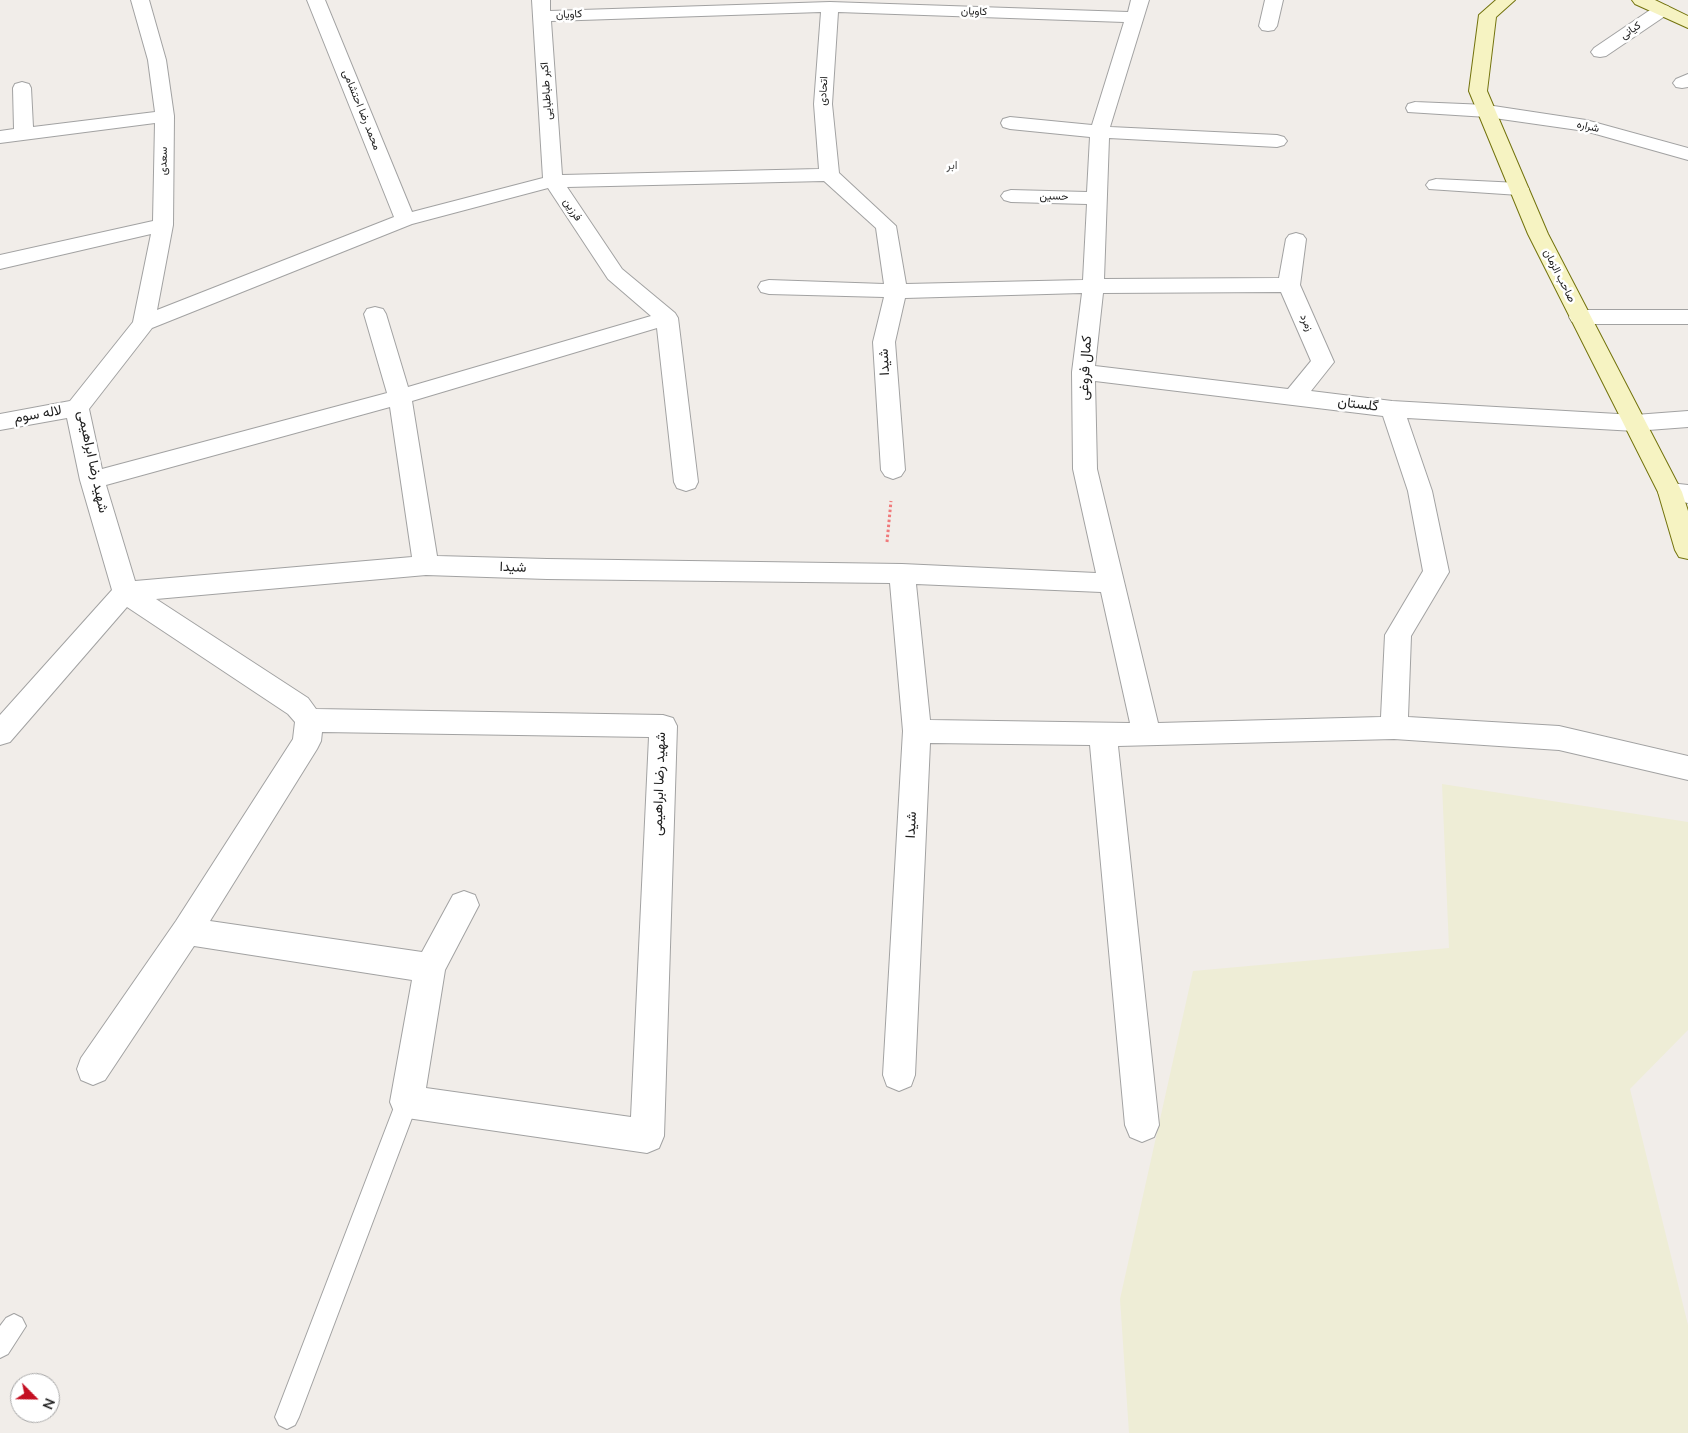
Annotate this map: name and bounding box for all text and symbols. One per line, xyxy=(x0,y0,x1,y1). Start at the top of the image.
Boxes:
street label: کاویان xyxy=(961,5,987,19)
street label: کاویان xyxy=(556,8,582,22)
street label: کیانی xyxy=(1618,19,1644,43)
street label: اکبر طباطبایی xyxy=(538,62,556,120)
street label: محمد رضا احتشامی xyxy=(339,68,383,152)
street label: اتحادی xyxy=(817,76,831,106)
street label: شراره xyxy=(1576,118,1600,136)
street label: سعدی xyxy=(157,147,171,175)
district label: ابر xyxy=(947,159,957,173)
street label: حسین xyxy=(1039,190,1069,204)
street label: فرزین xyxy=(560,196,584,224)
street label: صاحب الزمان xyxy=(1540,247,1578,305)
street label: زمرد xyxy=(1296,312,1316,334)
street label: کمال فروغی xyxy=(1076,335,1096,401)
street label: شیدا xyxy=(876,348,894,376)
street label: گلستان xyxy=(1337,394,1379,416)
street label: لاله سوم xyxy=(13,403,63,427)
street label: شهید رضا ابراهیمی xyxy=(73,409,111,515)
street label: شیدا xyxy=(499,559,527,577)
street label: شهید رضا ابراهیمی xyxy=(650,732,670,836)
street label: شیدا xyxy=(903,811,921,839)
north arrow xyxy=(10,1373,60,1423)
text: N xyxy=(38,1395,59,1412)

